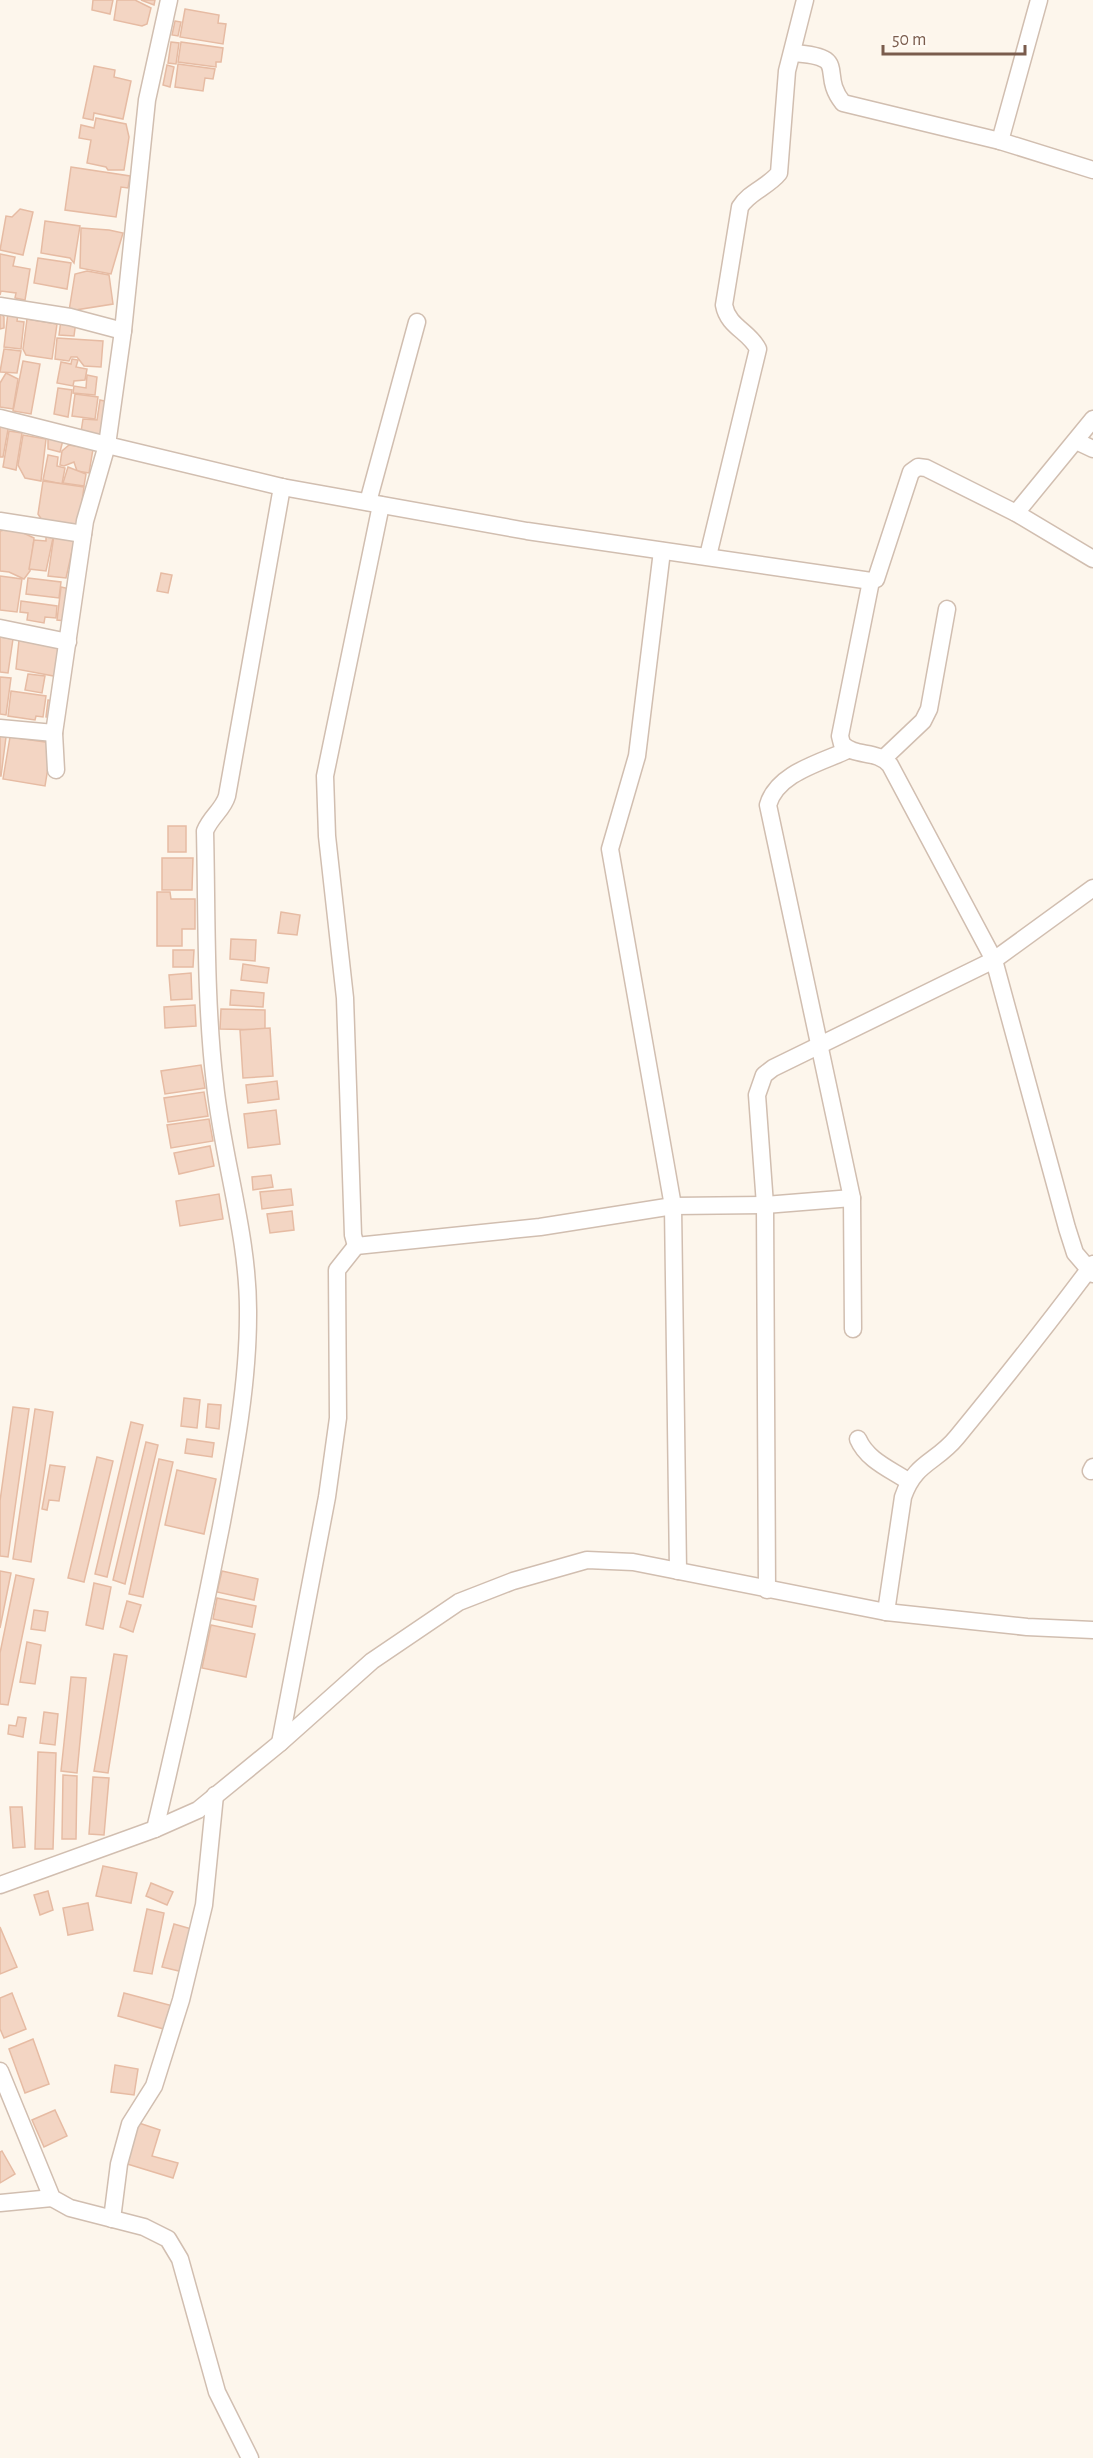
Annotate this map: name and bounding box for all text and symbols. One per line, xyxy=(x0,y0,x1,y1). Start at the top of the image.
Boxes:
scale bar xyxy=(883,18,1026,56)
text: 50 m xyxy=(892,31,926,49)

